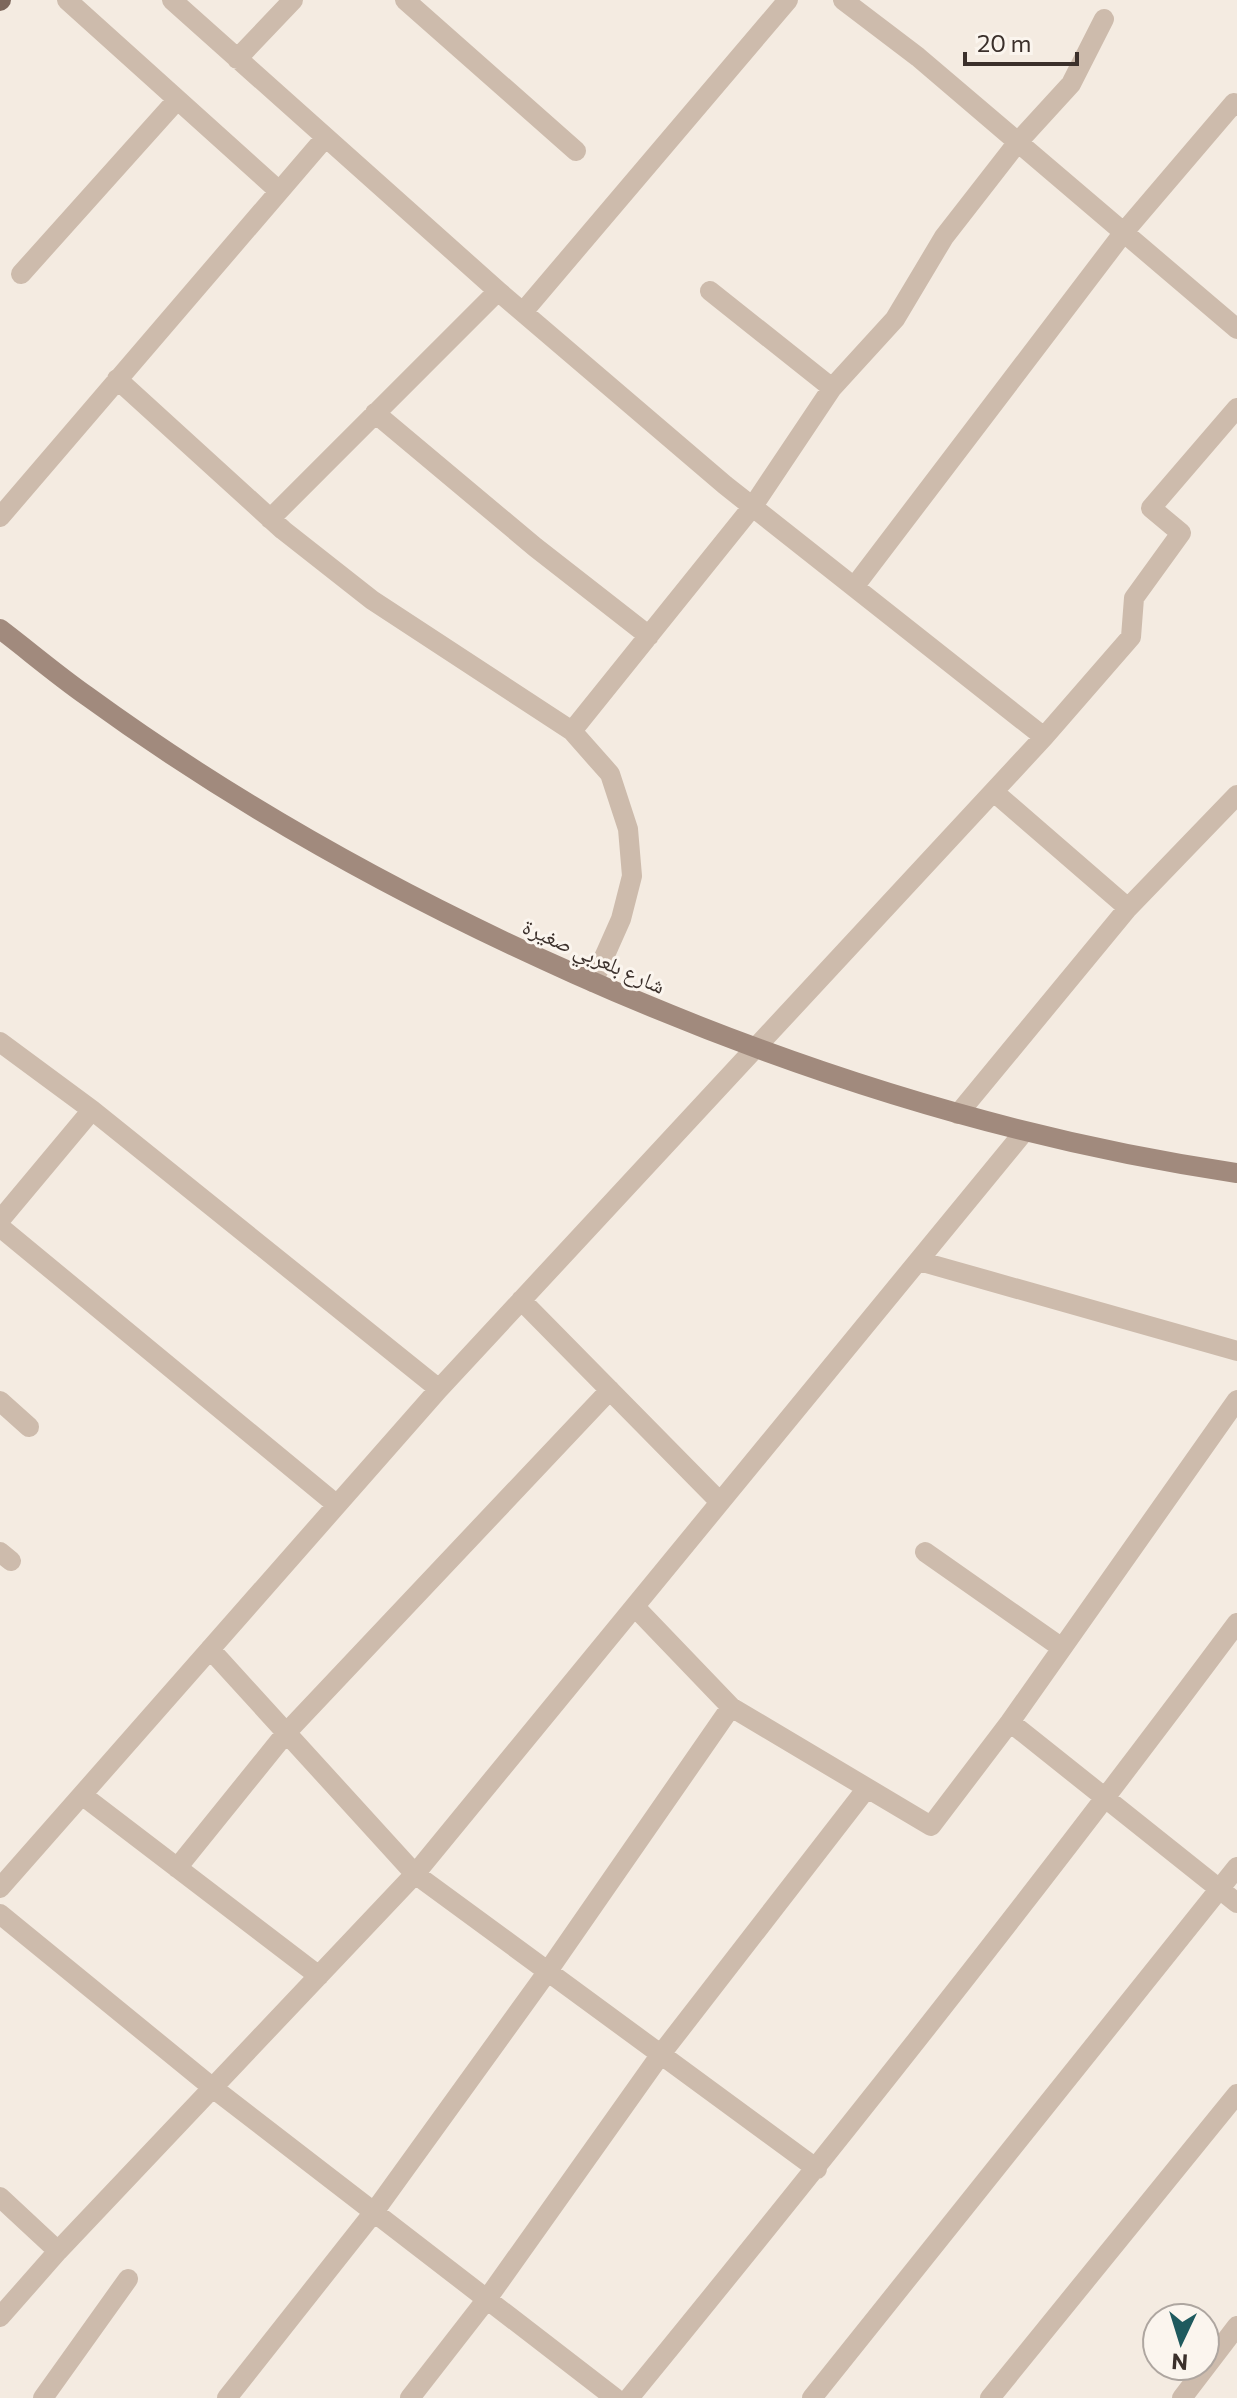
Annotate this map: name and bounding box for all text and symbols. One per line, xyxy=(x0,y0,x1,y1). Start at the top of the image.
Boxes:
scale bar xyxy=(965,16,1077,66)
text: 20 m xyxy=(977,28,1031,57)
street label: شارع بلعربي صغيرة xyxy=(517,912,670,1003)
north arrow xyxy=(1141,2302,1221,2382)
text: N xyxy=(1170,2348,1189,2376)

